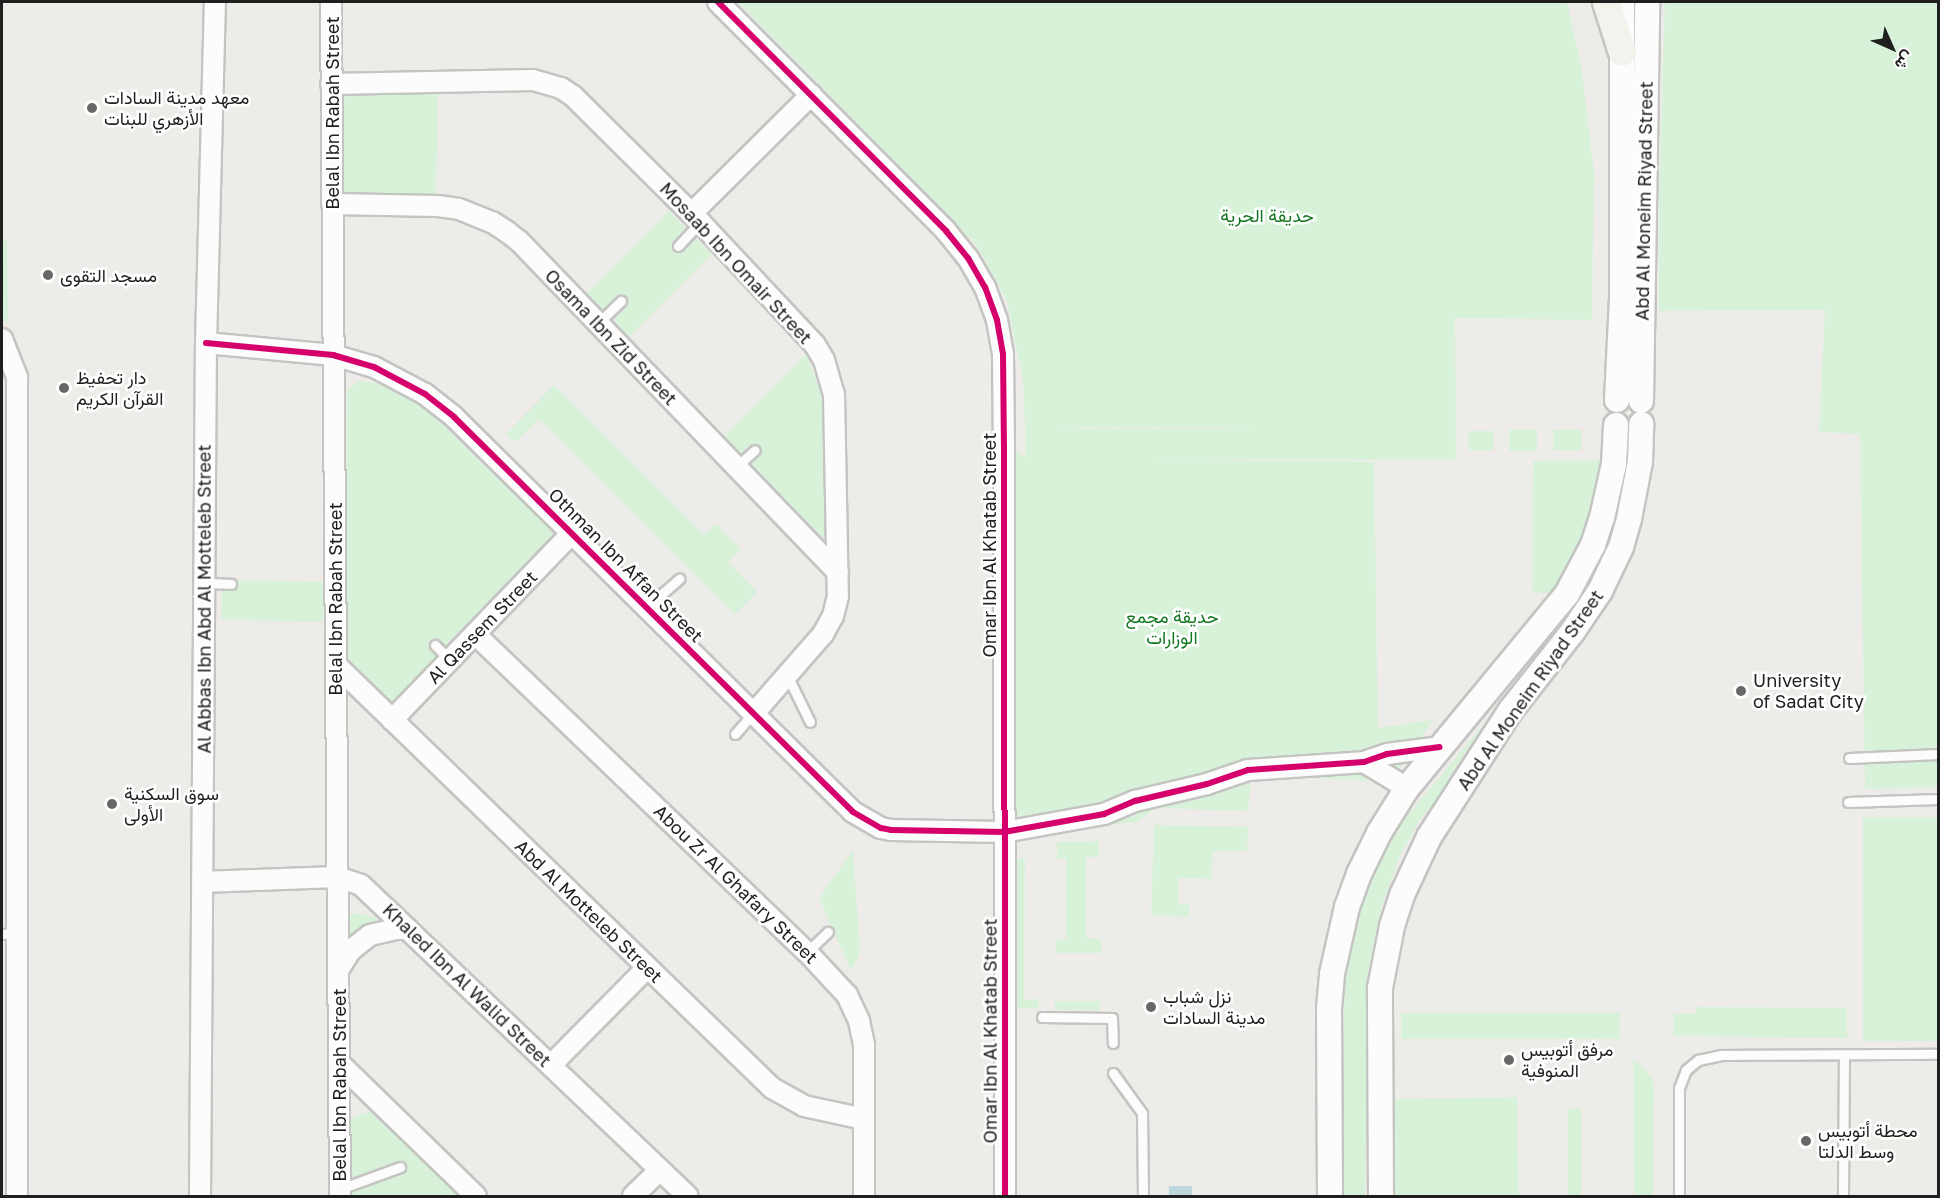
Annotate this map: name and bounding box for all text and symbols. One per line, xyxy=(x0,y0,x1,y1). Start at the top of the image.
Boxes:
street label: Belal Ibn Rabah Street xyxy=(321,16,343,210)
north arrow xyxy=(1862,18,1922,78)
text: ش xyxy=(1891,47,1919,75)
street label: Abd Al Moneim Riyad Street xyxy=(1631,81,1657,321)
place label: معهد مدينة السادات الأزهري للبنات xyxy=(104,87,249,130)
marker: معهد مدينة السادات الأزهري للبنات xyxy=(85,101,99,115)
street label: Mosaab Ibn Omair Street xyxy=(655,178,817,348)
park label: حديقة الحرية xyxy=(1220,204,1314,226)
place label: مسجد التقوى xyxy=(60,264,157,286)
street label: Osama Ibn Zid Street xyxy=(541,265,681,409)
marker: مسجد التقوى xyxy=(41,268,55,282)
place label: دار تحفيظ القرآن الكريم xyxy=(76,367,163,410)
marker: دار تحفيظ القرآن الكريم xyxy=(57,381,71,395)
street label: Omar Ibn Al Khatab Street xyxy=(978,433,1000,657)
street label: Al Abbas Ibn Abd Al Motteleb Street xyxy=(193,444,215,754)
street label: Othman Ibn Affan Street xyxy=(544,483,708,647)
street label: Belal Ibn Rabah Street xyxy=(324,502,346,696)
street label: Al Qassem Street xyxy=(423,566,541,688)
street label: Abd Al Moneim Riyad Street xyxy=(1453,586,1607,794)
park label: حديقة مجمع الوزارات xyxy=(1125,606,1219,648)
place label: University of Sadat City xyxy=(1753,670,1864,712)
marker: University of Sadat City xyxy=(1734,684,1748,698)
place label: سوق السكنية الأولى xyxy=(124,783,219,826)
marker: سوق السكنية الأولى xyxy=(105,797,119,811)
street label: Abou Zr Al Ghafary Street xyxy=(650,800,822,968)
street label: Abd Al Motteleb Street xyxy=(511,835,667,987)
street label: Khaled Ibn Al Walid Street xyxy=(378,899,556,1071)
street label: Omar Ibn Al Khatab Street xyxy=(979,919,1001,1143)
place label: نزل شباب مدينة السادات xyxy=(1163,986,1265,1028)
street label: Belal Ibn Rabah Street xyxy=(328,988,350,1182)
marker: نزل شباب مدينة السادات xyxy=(1144,1000,1158,1014)
place label: مرفق أتوبيس المنوفية xyxy=(1521,1039,1613,1082)
marker: مرفق أتوبيس المنوفية xyxy=(1502,1053,1516,1067)
place label: محطة أتوبيس وسط الدلتا xyxy=(1818,1120,1918,1162)
marker: محطة أتوبيس وسط الدلتا xyxy=(1799,1134,1813,1148)

